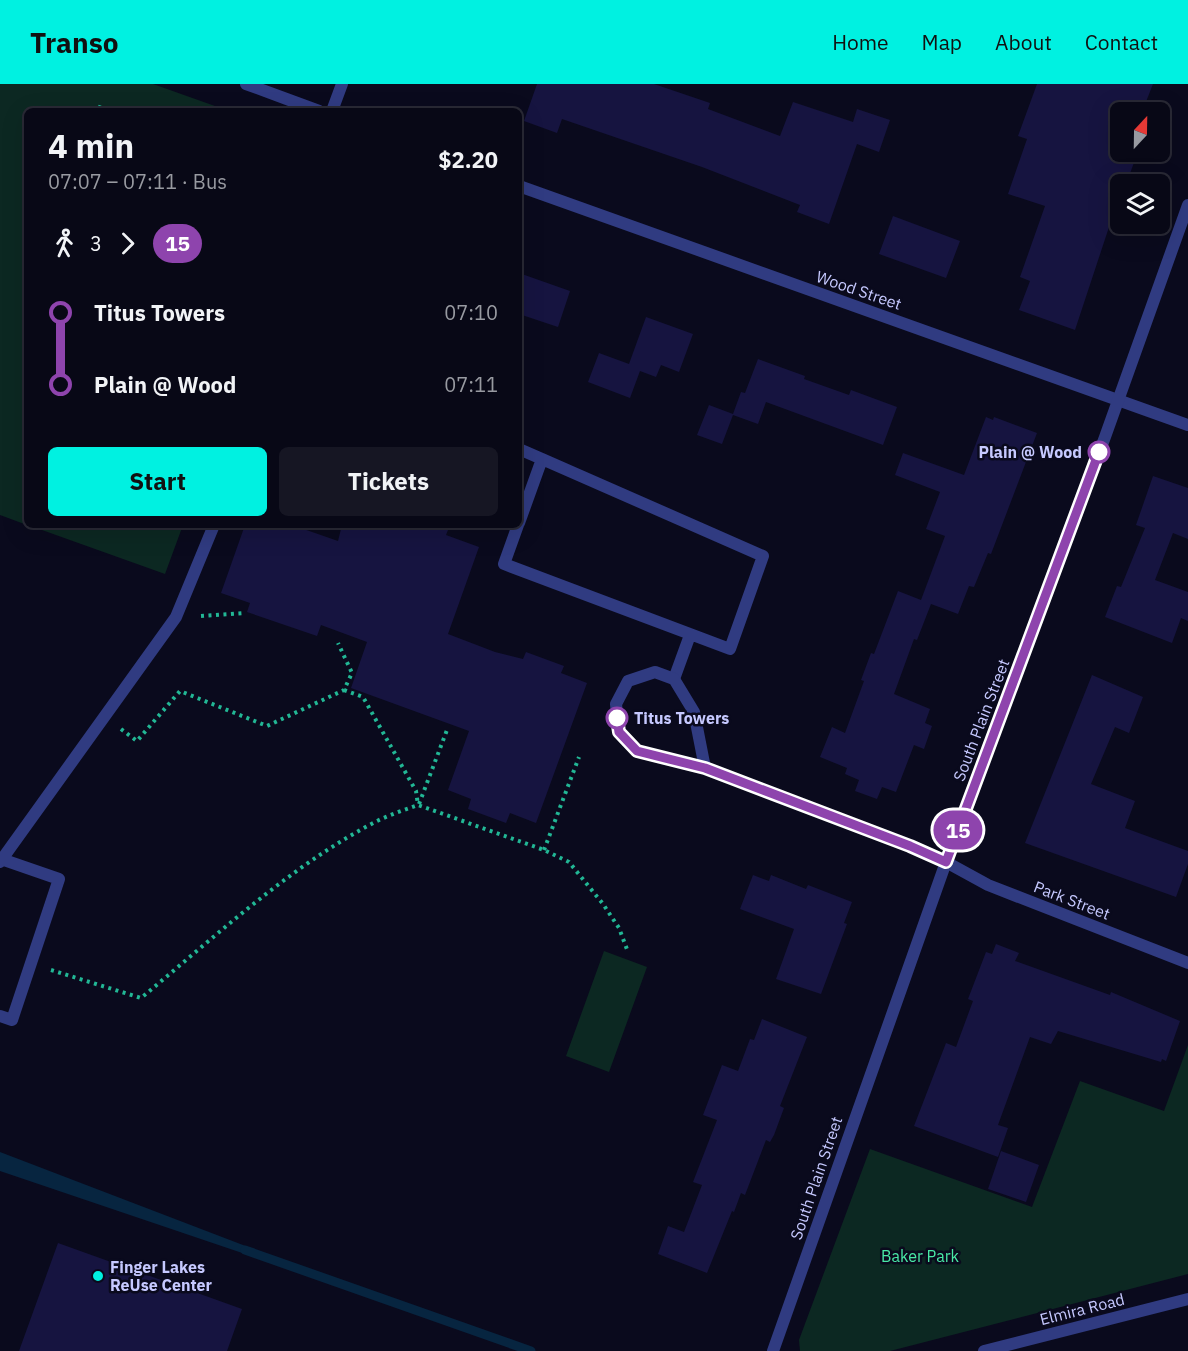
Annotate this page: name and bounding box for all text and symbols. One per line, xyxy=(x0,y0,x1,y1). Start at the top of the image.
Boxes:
text: Transo xyxy=(30,24,119,61)
text: Home xyxy=(832,28,889,56)
text: Map xyxy=(922,28,962,56)
text: About xyxy=(995,28,1052,56)
text: Contact xyxy=(1085,28,1158,56)
north arrow xyxy=(1110,102,1170,162)
map controls xyxy=(1110,102,1170,234)
text: 4 min xyxy=(48,124,134,167)
text: $2.20 xyxy=(438,145,498,174)
text: 07:07 – 07:11 · Bus xyxy=(48,168,227,195)
button: layers xyxy=(1110,174,1170,234)
icon: walk xyxy=(48,227,81,260)
icon: forward xyxy=(111,227,144,260)
text: 15 xyxy=(165,229,190,257)
text: 3 xyxy=(90,230,102,257)
street label: Wood Street xyxy=(814,266,904,314)
text: Titus Towers xyxy=(94,298,225,327)
text: 07:10 xyxy=(444,299,498,326)
text: Plain @ Wood xyxy=(94,370,236,399)
text: 07:11 xyxy=(444,371,498,398)
marker: Plain @ Wood xyxy=(1088,441,1110,463)
place label: Plain @ Wood xyxy=(978,442,1082,462)
button: Start xyxy=(48,447,267,516)
button: Tickets xyxy=(279,447,498,516)
street label: South Plain Street xyxy=(949,656,1013,784)
marker: Titus Towers xyxy=(606,707,628,729)
place label: Titus Towers xyxy=(634,708,729,728)
line badge: 15 xyxy=(931,810,985,850)
text: 15 xyxy=(945,816,971,844)
street label: Park Street xyxy=(1031,876,1113,924)
street label: South Plain Street xyxy=(786,1114,846,1242)
park label: Baker Park xyxy=(881,1246,960,1266)
place label: Finger Lakes ReUse Center xyxy=(110,1257,212,1295)
marker: Finger Lakes ReUse Center xyxy=(91,1269,105,1283)
street label: Elmira Road xyxy=(1038,1289,1126,1329)

